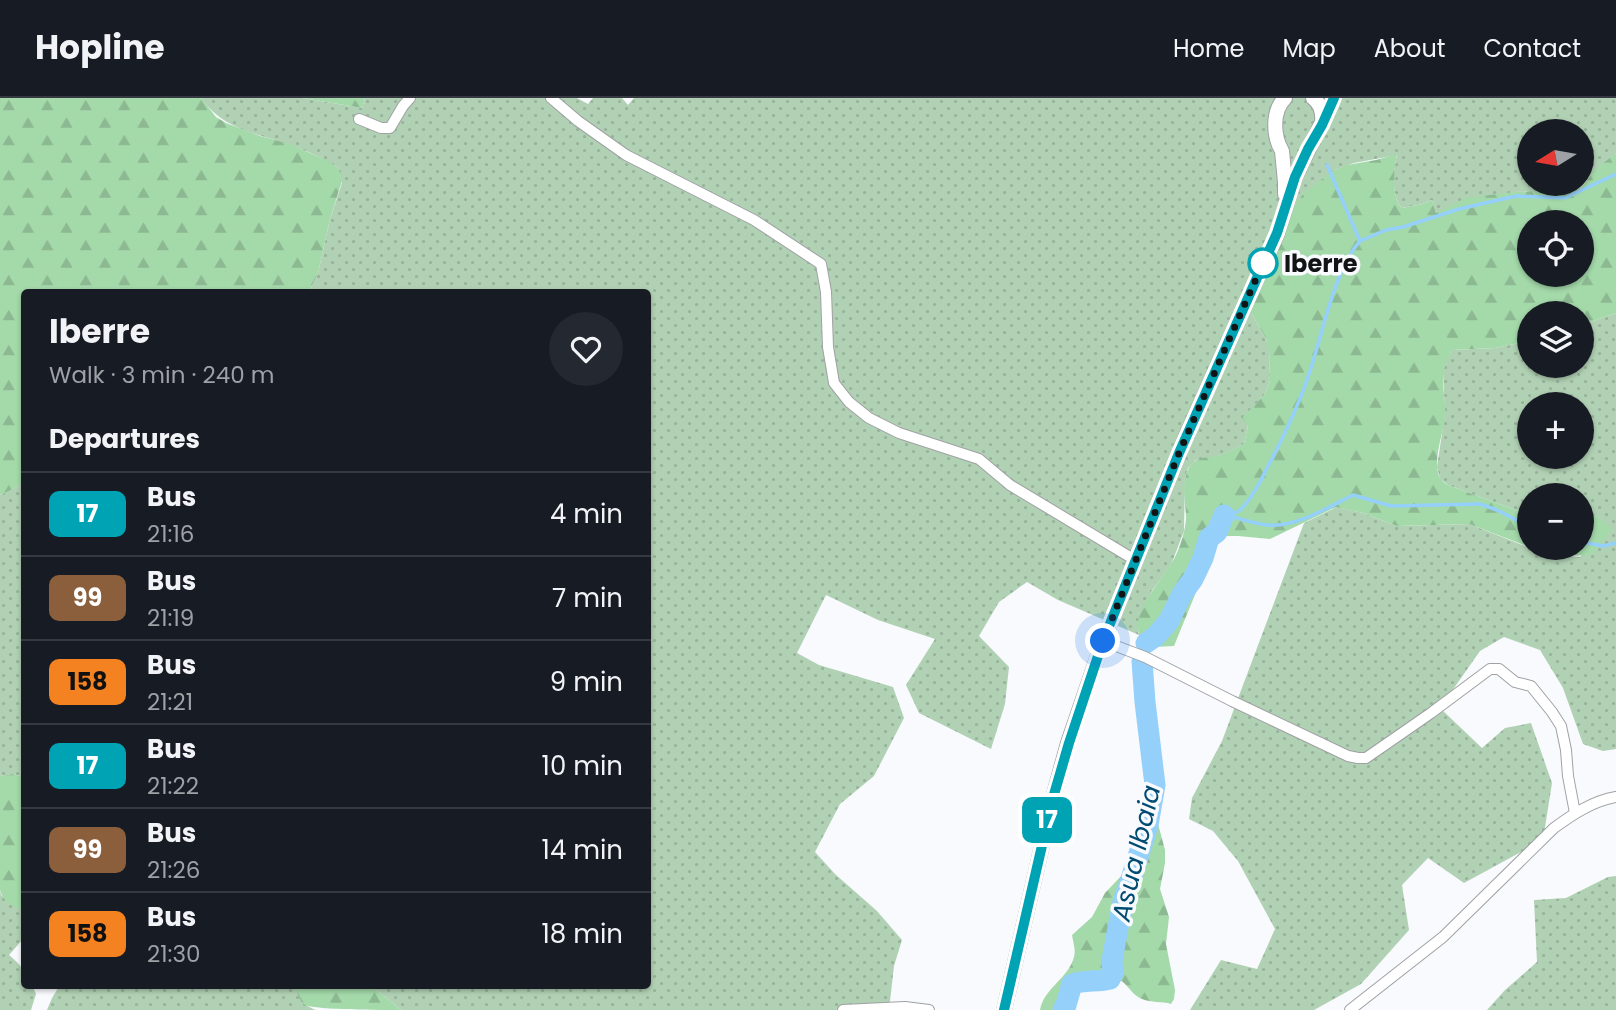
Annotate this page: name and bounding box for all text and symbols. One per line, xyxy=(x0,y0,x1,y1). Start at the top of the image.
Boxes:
text: Hopline xyxy=(35,24,165,71)
text: Home xyxy=(1173,32,1245,65)
text: Map xyxy=(1283,32,1336,65)
text: About xyxy=(1374,32,1445,65)
text: Contact xyxy=(1483,32,1581,65)
north arrow xyxy=(1517,119,1594,196)
map controls xyxy=(1517,119,1594,560)
button: locate xyxy=(1517,210,1594,287)
place label: Iberre xyxy=(1284,247,1358,280)
marker: Iberre xyxy=(1248,248,1278,278)
button: layers xyxy=(1517,301,1594,378)
text: Iberre xyxy=(49,308,150,355)
button: heart xyxy=(549,312,623,386)
text: Walk · 3 min · 240 m xyxy=(49,359,275,391)
button: + xyxy=(1517,392,1594,469)
text: Departures xyxy=(49,421,200,457)
text: Bus xyxy=(147,479,196,515)
button: − xyxy=(1517,483,1594,560)
text: 4 min xyxy=(550,496,623,532)
text: 17 xyxy=(77,497,98,530)
text: 21:16 xyxy=(147,518,194,550)
text: Bus xyxy=(147,563,196,599)
text: 7 min xyxy=(552,580,623,616)
text: 99 xyxy=(73,581,102,614)
text: 21:19 xyxy=(147,602,194,634)
your location xyxy=(1085,623,1120,658)
text: Bus xyxy=(147,647,196,683)
text: 9 min xyxy=(550,664,623,700)
text: 158 xyxy=(67,665,108,698)
text: 21:21 xyxy=(147,686,193,718)
text: Bus xyxy=(147,731,196,767)
text: 10 min xyxy=(542,748,623,784)
text: 17 xyxy=(77,749,98,782)
text: 21:22 xyxy=(147,770,199,802)
water label: Asua Ibaia xyxy=(1103,781,1169,926)
line badge: 17 xyxy=(1016,797,1078,843)
text: 17 xyxy=(1036,803,1058,836)
text: Bus xyxy=(147,815,196,851)
text: 14 min xyxy=(542,832,623,868)
text: 99 xyxy=(73,833,102,866)
text: 21:26 xyxy=(147,854,200,886)
text: Bus xyxy=(147,899,196,935)
text: 18 min xyxy=(542,916,623,952)
text: 158 xyxy=(67,917,108,950)
text: 21:30 xyxy=(147,938,200,970)

